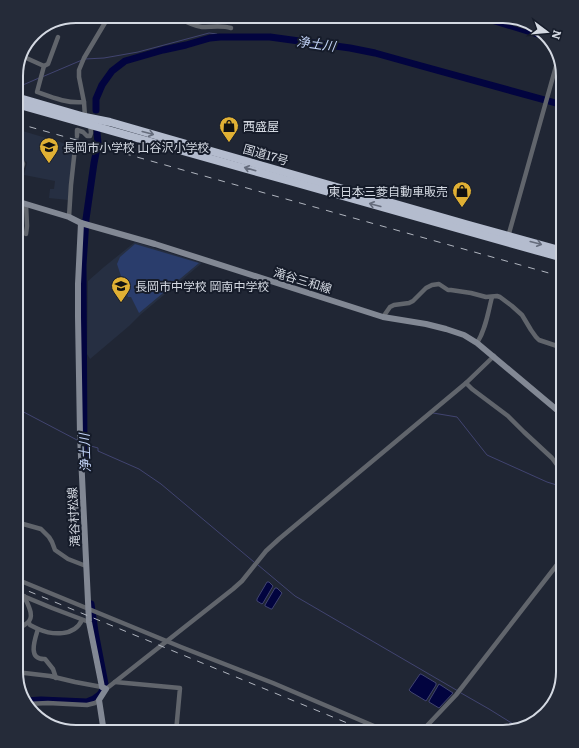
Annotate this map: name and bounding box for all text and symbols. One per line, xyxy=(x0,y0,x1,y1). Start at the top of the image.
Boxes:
north arrow xyxy=(527,12,567,52)
text: N xyxy=(549,28,567,42)
water label: 浄土川 xyxy=(295,31,339,55)
shop icon: 西盛屋 xyxy=(218,115,240,143)
place label: 西盛屋 xyxy=(243,117,279,135)
one-way arrow xyxy=(141,130,154,137)
school or university icon: 長岡市小学校 山谷沢小学校 xyxy=(38,136,60,164)
place label: 長岡市小学校 山谷沢小学校 xyxy=(63,138,209,156)
street label: 国道17号 xyxy=(241,139,291,169)
one-way arrow xyxy=(244,165,257,172)
shop icon: 東日本三菱自動車販売 xyxy=(451,180,473,208)
place label: 東日本三菱自動車販売 xyxy=(328,182,448,200)
one-way arrow xyxy=(369,201,382,209)
one-way arrow xyxy=(529,240,542,247)
street label: 滝谷三和線 xyxy=(272,263,334,297)
school or university icon: 長岡市中学校 岡南中学校 xyxy=(110,275,132,303)
place label: 長岡市中学校 岡南中学校 xyxy=(135,277,269,295)
water label: 浄土川 xyxy=(74,431,94,473)
street label: 滝谷村松線 xyxy=(62,487,84,547)

